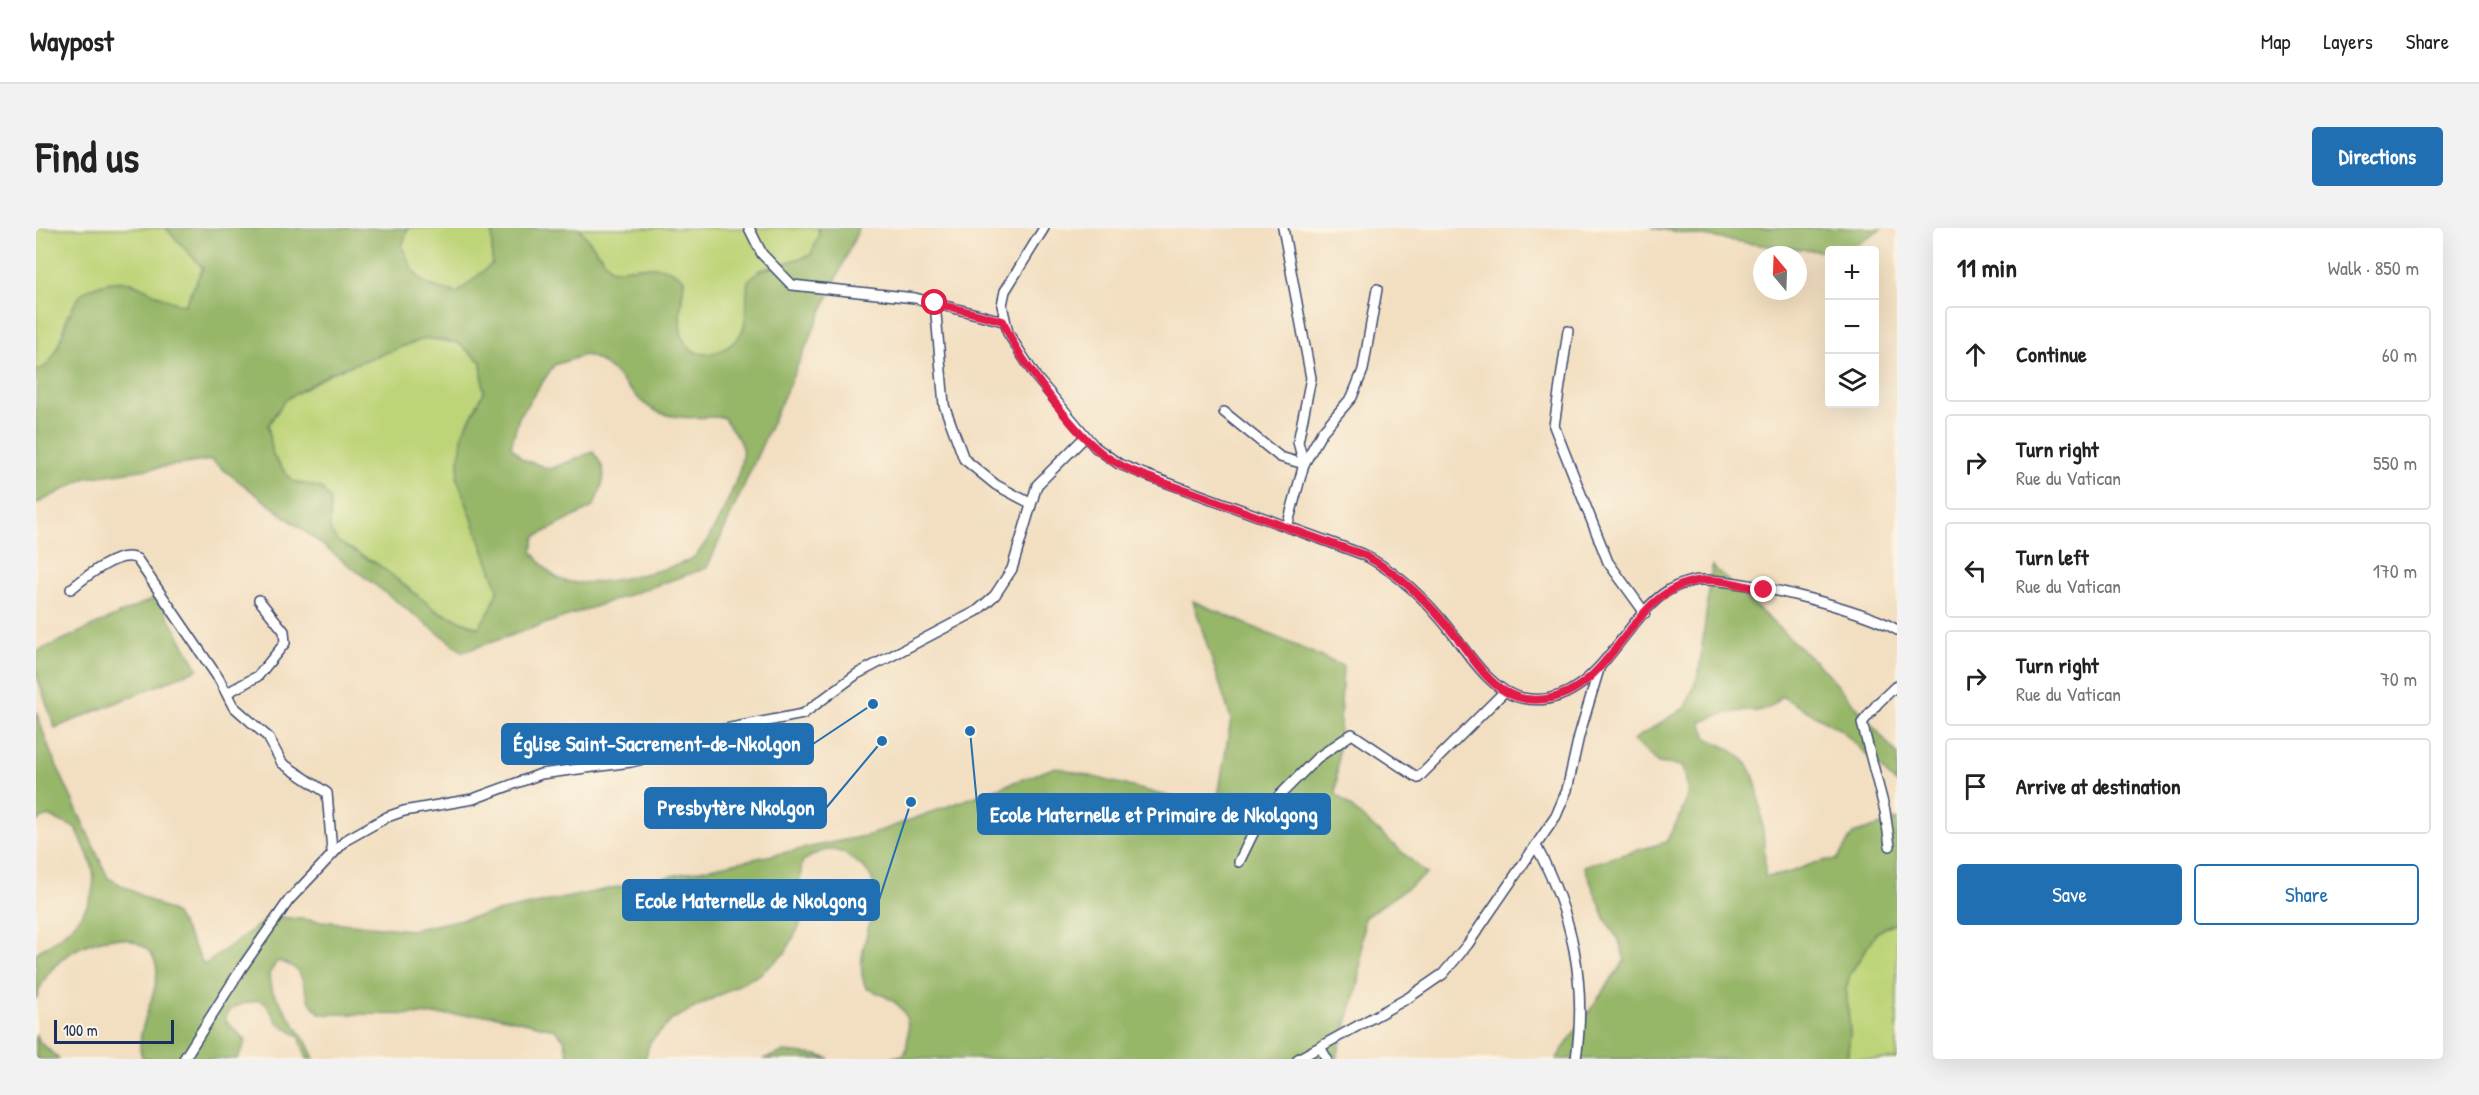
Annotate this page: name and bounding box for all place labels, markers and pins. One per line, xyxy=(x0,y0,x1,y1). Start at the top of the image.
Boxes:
callout: Église Saint-Sacrement-de-Nkolgon xyxy=(502,724,813,764)
callout: Presbytère Nkolgon xyxy=(645,788,826,828)
callout: Ecole Maternelle et Primaire de Nkolgong xyxy=(978,794,1330,834)
callout: Ecole Maternelle de Nkolgong xyxy=(623,880,879,920)

